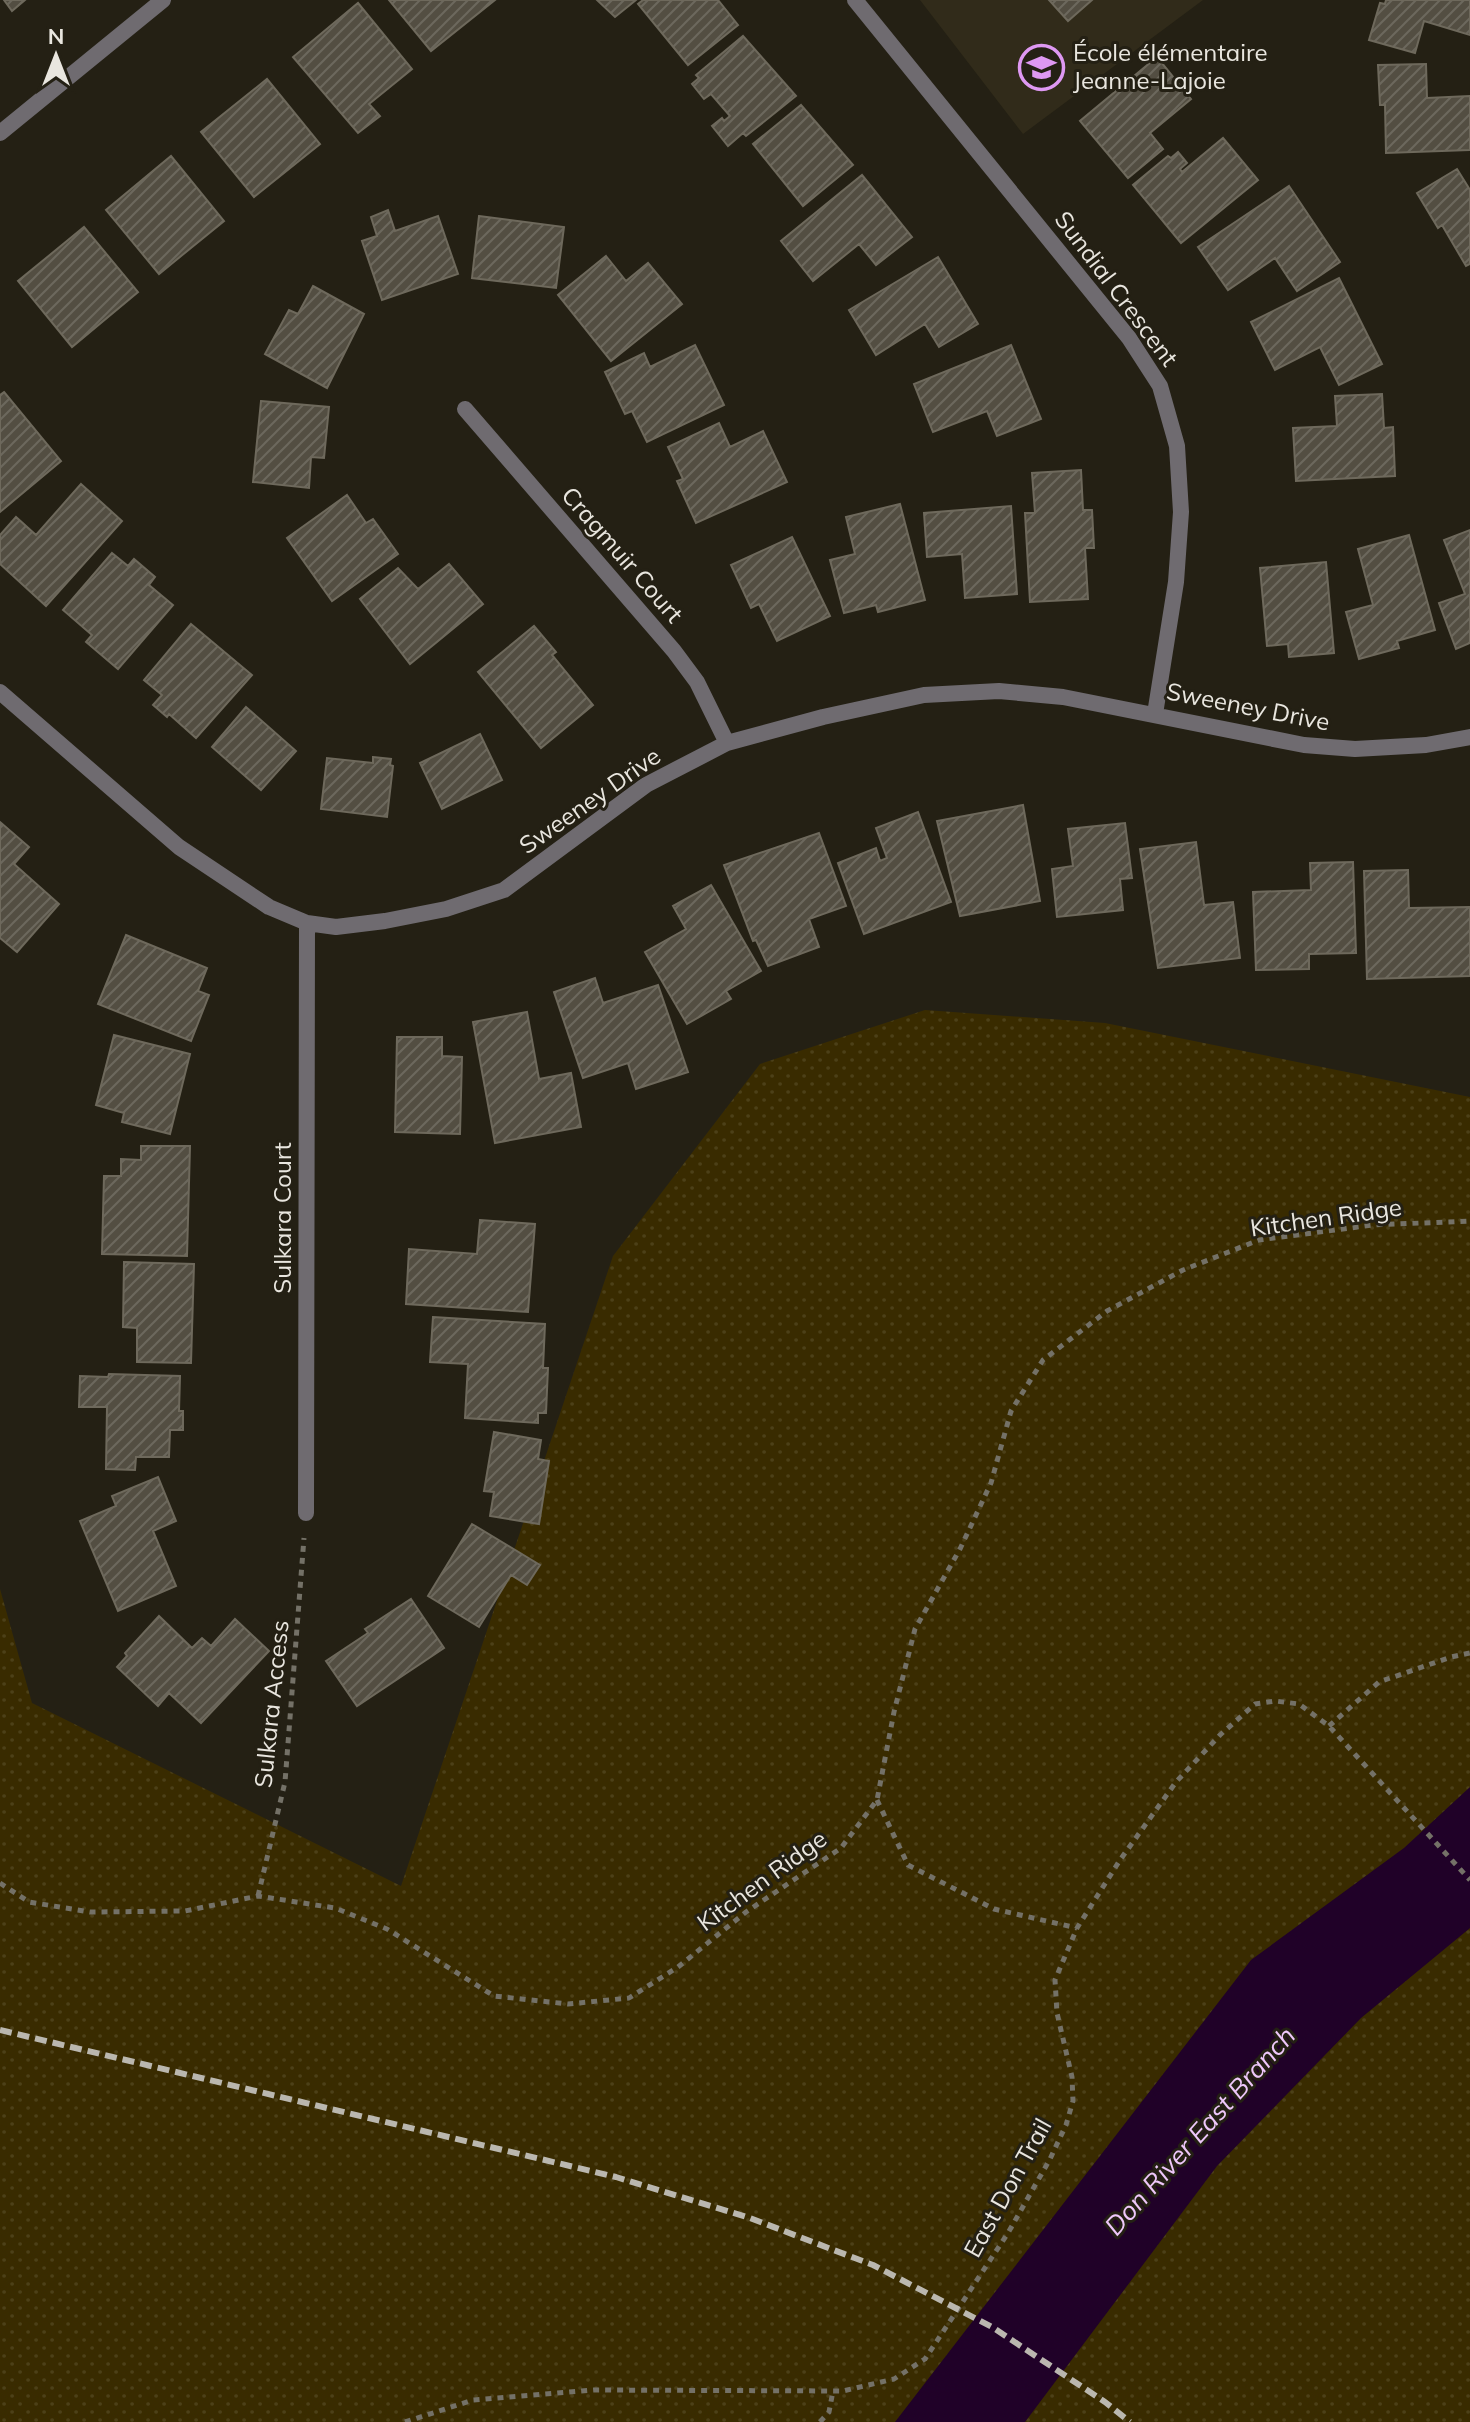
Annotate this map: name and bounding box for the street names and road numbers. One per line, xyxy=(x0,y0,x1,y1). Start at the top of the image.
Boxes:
street label: Sundial Crescent xyxy=(1049,205,1185,372)
street label: Cragmuir Court xyxy=(556,480,690,628)
street label: Sweeney Drive xyxy=(1164,676,1332,737)
street label: Sweeney Drive xyxy=(513,740,666,860)
street label: Sulkara Court xyxy=(267,1142,297,1294)
street label: Kitchen Ridge xyxy=(1248,1192,1404,1242)
street label: Sulkara Access xyxy=(247,1619,295,1789)
street label: Kitchen Ridge xyxy=(691,1823,832,1937)
street label: East Don Trail xyxy=(957,2113,1058,2262)

